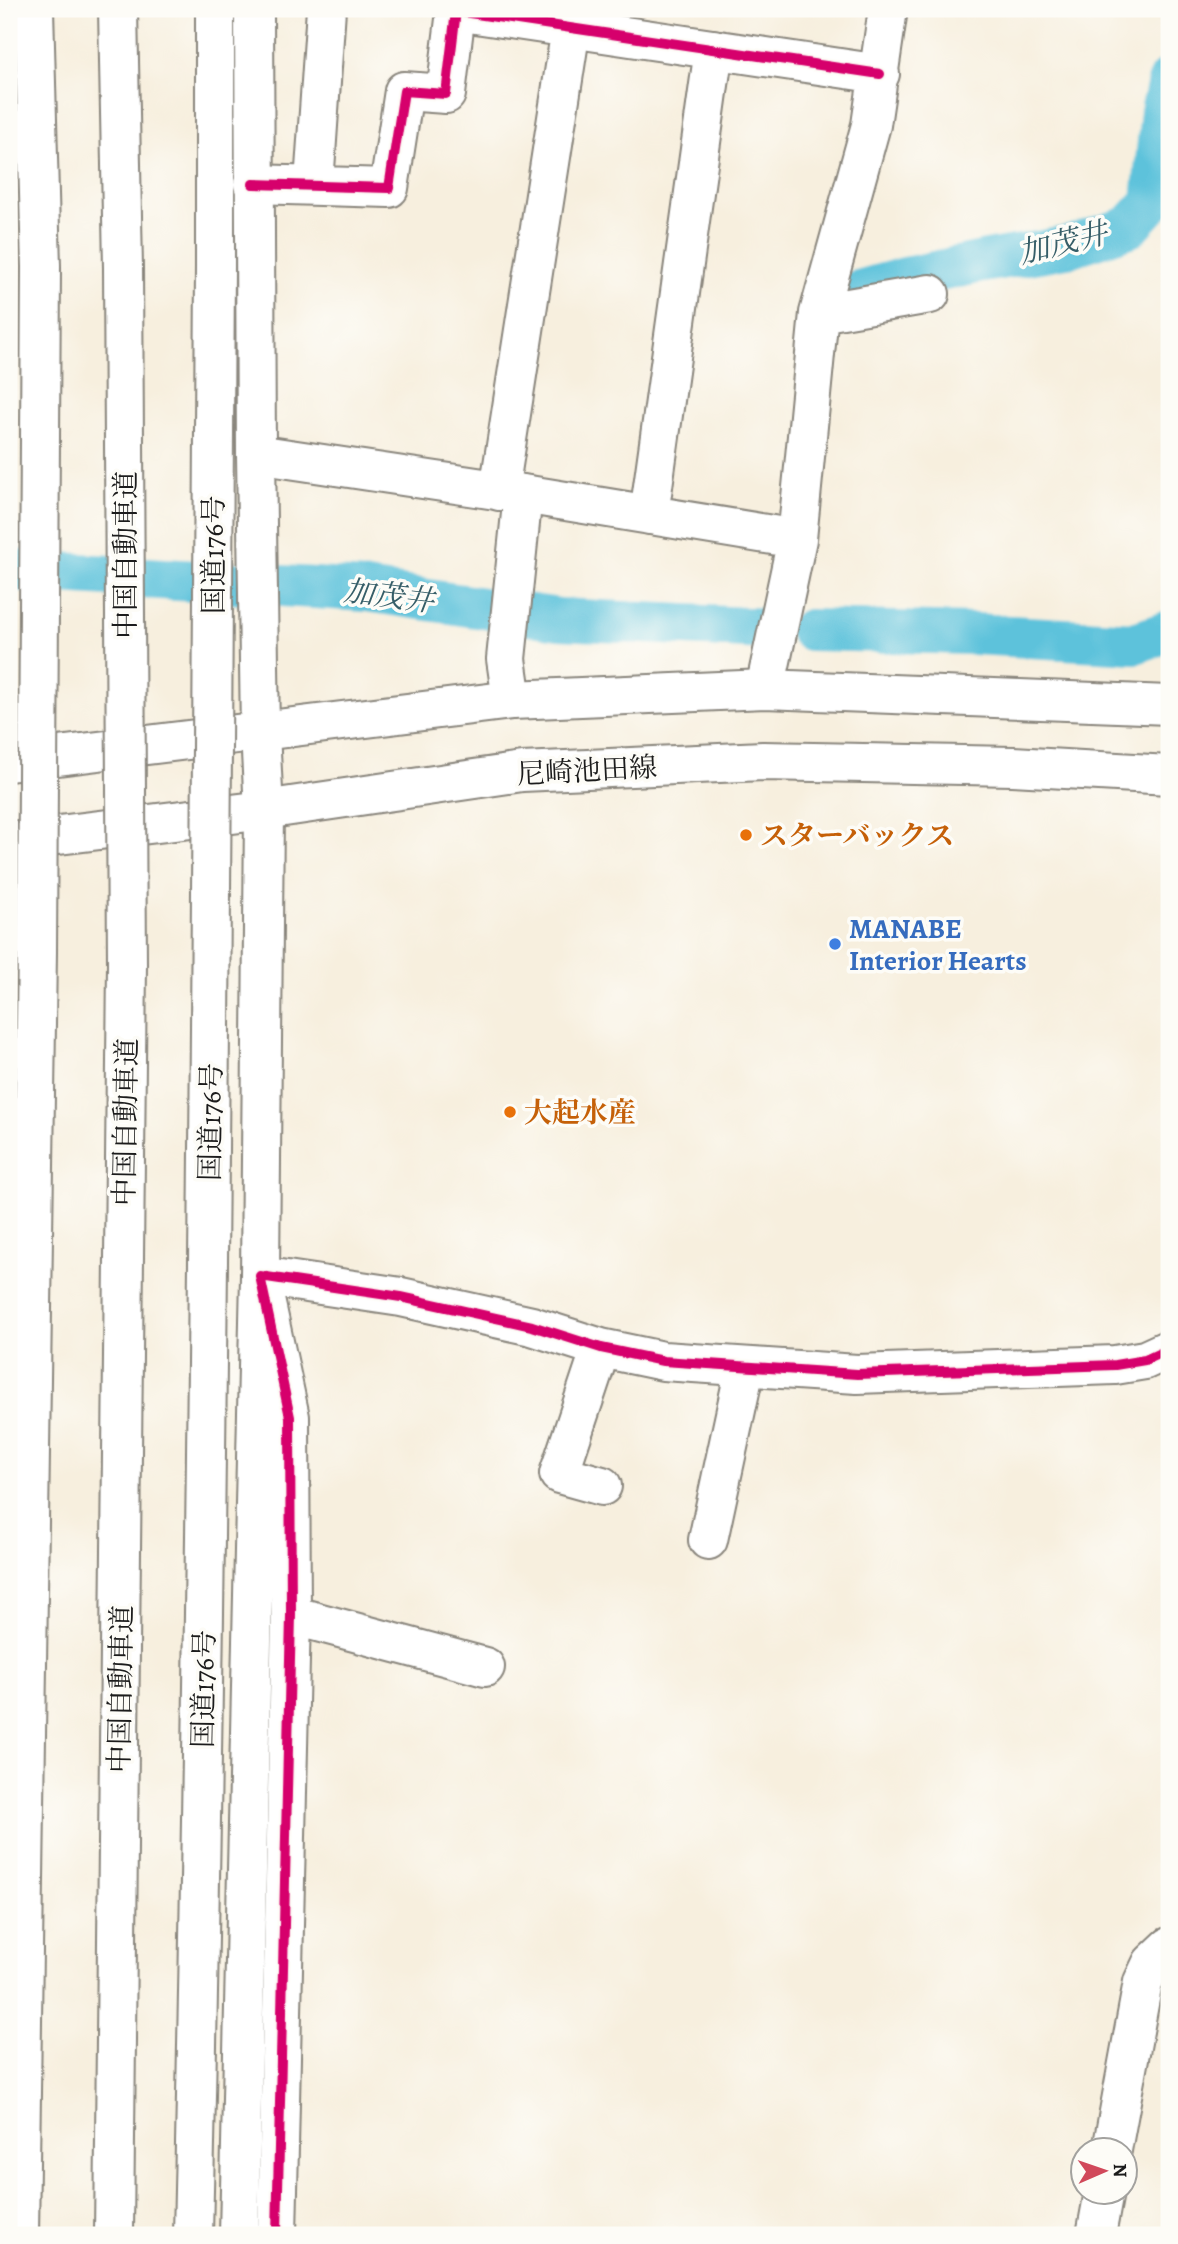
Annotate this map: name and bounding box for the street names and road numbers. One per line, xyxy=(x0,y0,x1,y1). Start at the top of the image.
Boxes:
street label: 中国自動車道 xyxy=(107,471,145,639)
street label: 国道176号 xyxy=(195,496,233,614)
street label: 尼崎池田線 xyxy=(516,748,658,794)
street label: 中国自動車道 xyxy=(106,1038,146,1206)
street label: 国道176号 xyxy=(191,1063,231,1181)
street label: 中国自動車道 xyxy=(101,1605,141,1773)
street label: 国道176号 xyxy=(184,1630,224,1748)

